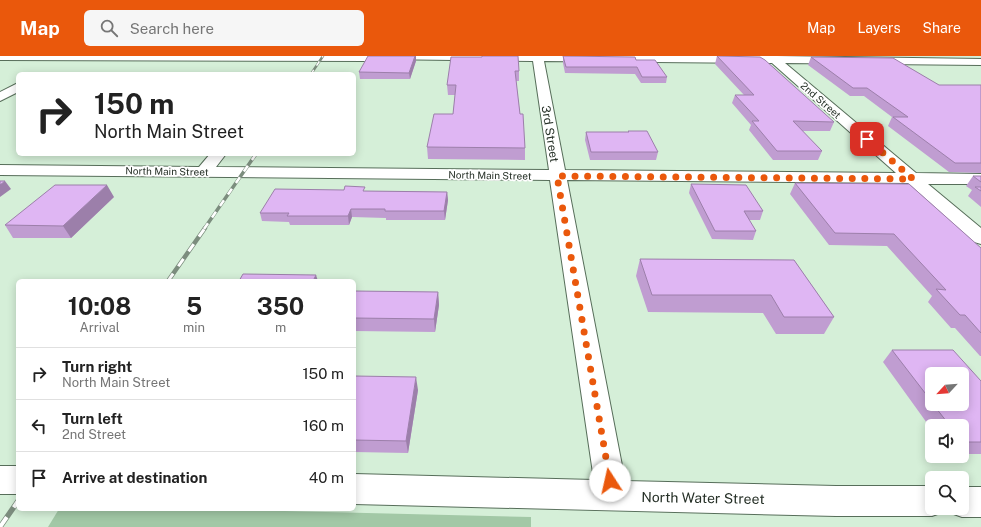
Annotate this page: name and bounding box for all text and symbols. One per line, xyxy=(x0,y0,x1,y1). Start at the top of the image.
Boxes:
search box xyxy=(84,10,364,46)
text: Map xyxy=(20,17,60,39)
icon: search xyxy=(98,17,120,39)
text: Search here xyxy=(130,20,214,37)
text: Map xyxy=(807,20,835,36)
text: Layers xyxy=(857,20,901,36)
text: Share xyxy=(923,20,961,36)
street label: 2nd Street xyxy=(798,79,844,121)
text: 150 m xyxy=(94,87,174,120)
icon: right xyxy=(28,88,80,140)
street label: 3rd Street xyxy=(539,105,561,164)
text: North Main Street xyxy=(94,121,244,142)
pin xyxy=(850,122,884,156)
icon: arrive xyxy=(856,128,878,150)
street label: North Main Street xyxy=(125,164,209,178)
street label: North Main Street xyxy=(448,168,532,182)
text: 10:08 xyxy=(68,292,131,320)
text: 5 xyxy=(186,292,202,320)
text: 350 xyxy=(257,292,304,320)
text: Arrival xyxy=(79,320,120,335)
text: min xyxy=(183,320,205,335)
text: m xyxy=(275,320,286,335)
text: Turn right xyxy=(62,358,132,375)
icon: right xyxy=(28,363,50,385)
text: 150 m xyxy=(302,365,344,382)
north arrow xyxy=(925,367,969,411)
map controls xyxy=(925,367,969,515)
text: North Main Street xyxy=(62,375,170,390)
text: Turn left xyxy=(62,410,123,427)
icon: left xyxy=(28,415,50,437)
text: 160 m xyxy=(303,417,344,434)
button: sound xyxy=(925,419,969,463)
text: 2nd Street xyxy=(62,427,126,442)
position arrow xyxy=(589,460,631,502)
icon: arrive xyxy=(28,467,50,489)
text: Arrive at destination xyxy=(62,469,207,486)
text: 40 m xyxy=(309,469,344,486)
button: search xyxy=(925,471,969,515)
street label: North Water Street xyxy=(641,489,765,507)

